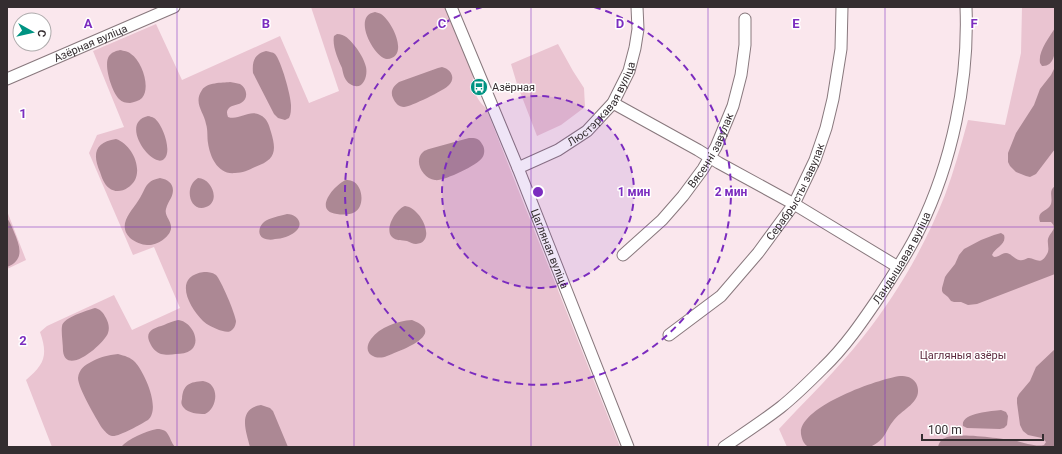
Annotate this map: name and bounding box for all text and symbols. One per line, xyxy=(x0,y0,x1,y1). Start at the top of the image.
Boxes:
north arrow xyxy=(12,12,52,52)
text: A xyxy=(84,16,93,31)
text: B xyxy=(262,16,270,31)
text: C xyxy=(438,16,447,31)
text: D xyxy=(616,16,624,31)
text: E xyxy=(792,16,800,31)
text: F xyxy=(970,16,978,31)
street label: Азёрная вуліца xyxy=(52,22,129,65)
text: С xyxy=(34,29,48,38)
street label: Люстэркавая вуліца xyxy=(565,60,638,149)
bus stop icon: Азёрная xyxy=(469,77,489,97)
place label: Азёрная xyxy=(492,81,535,94)
text: 1 xyxy=(19,106,27,121)
street label: Вясенні завулак xyxy=(685,111,736,191)
street label: Серабрысты завулак xyxy=(764,142,827,243)
centre of rings xyxy=(531,185,545,199)
text: 1 мин xyxy=(618,185,650,199)
text: 2 мин xyxy=(715,185,747,199)
street label: Цагляная вуліца xyxy=(528,207,571,291)
street label: Ландышавая вуліца xyxy=(870,210,934,306)
text: 2 xyxy=(19,333,27,348)
park label: Цагляныя азёры xyxy=(920,349,1006,362)
scale bar xyxy=(922,416,1043,442)
text: 100 m xyxy=(928,423,962,437)

